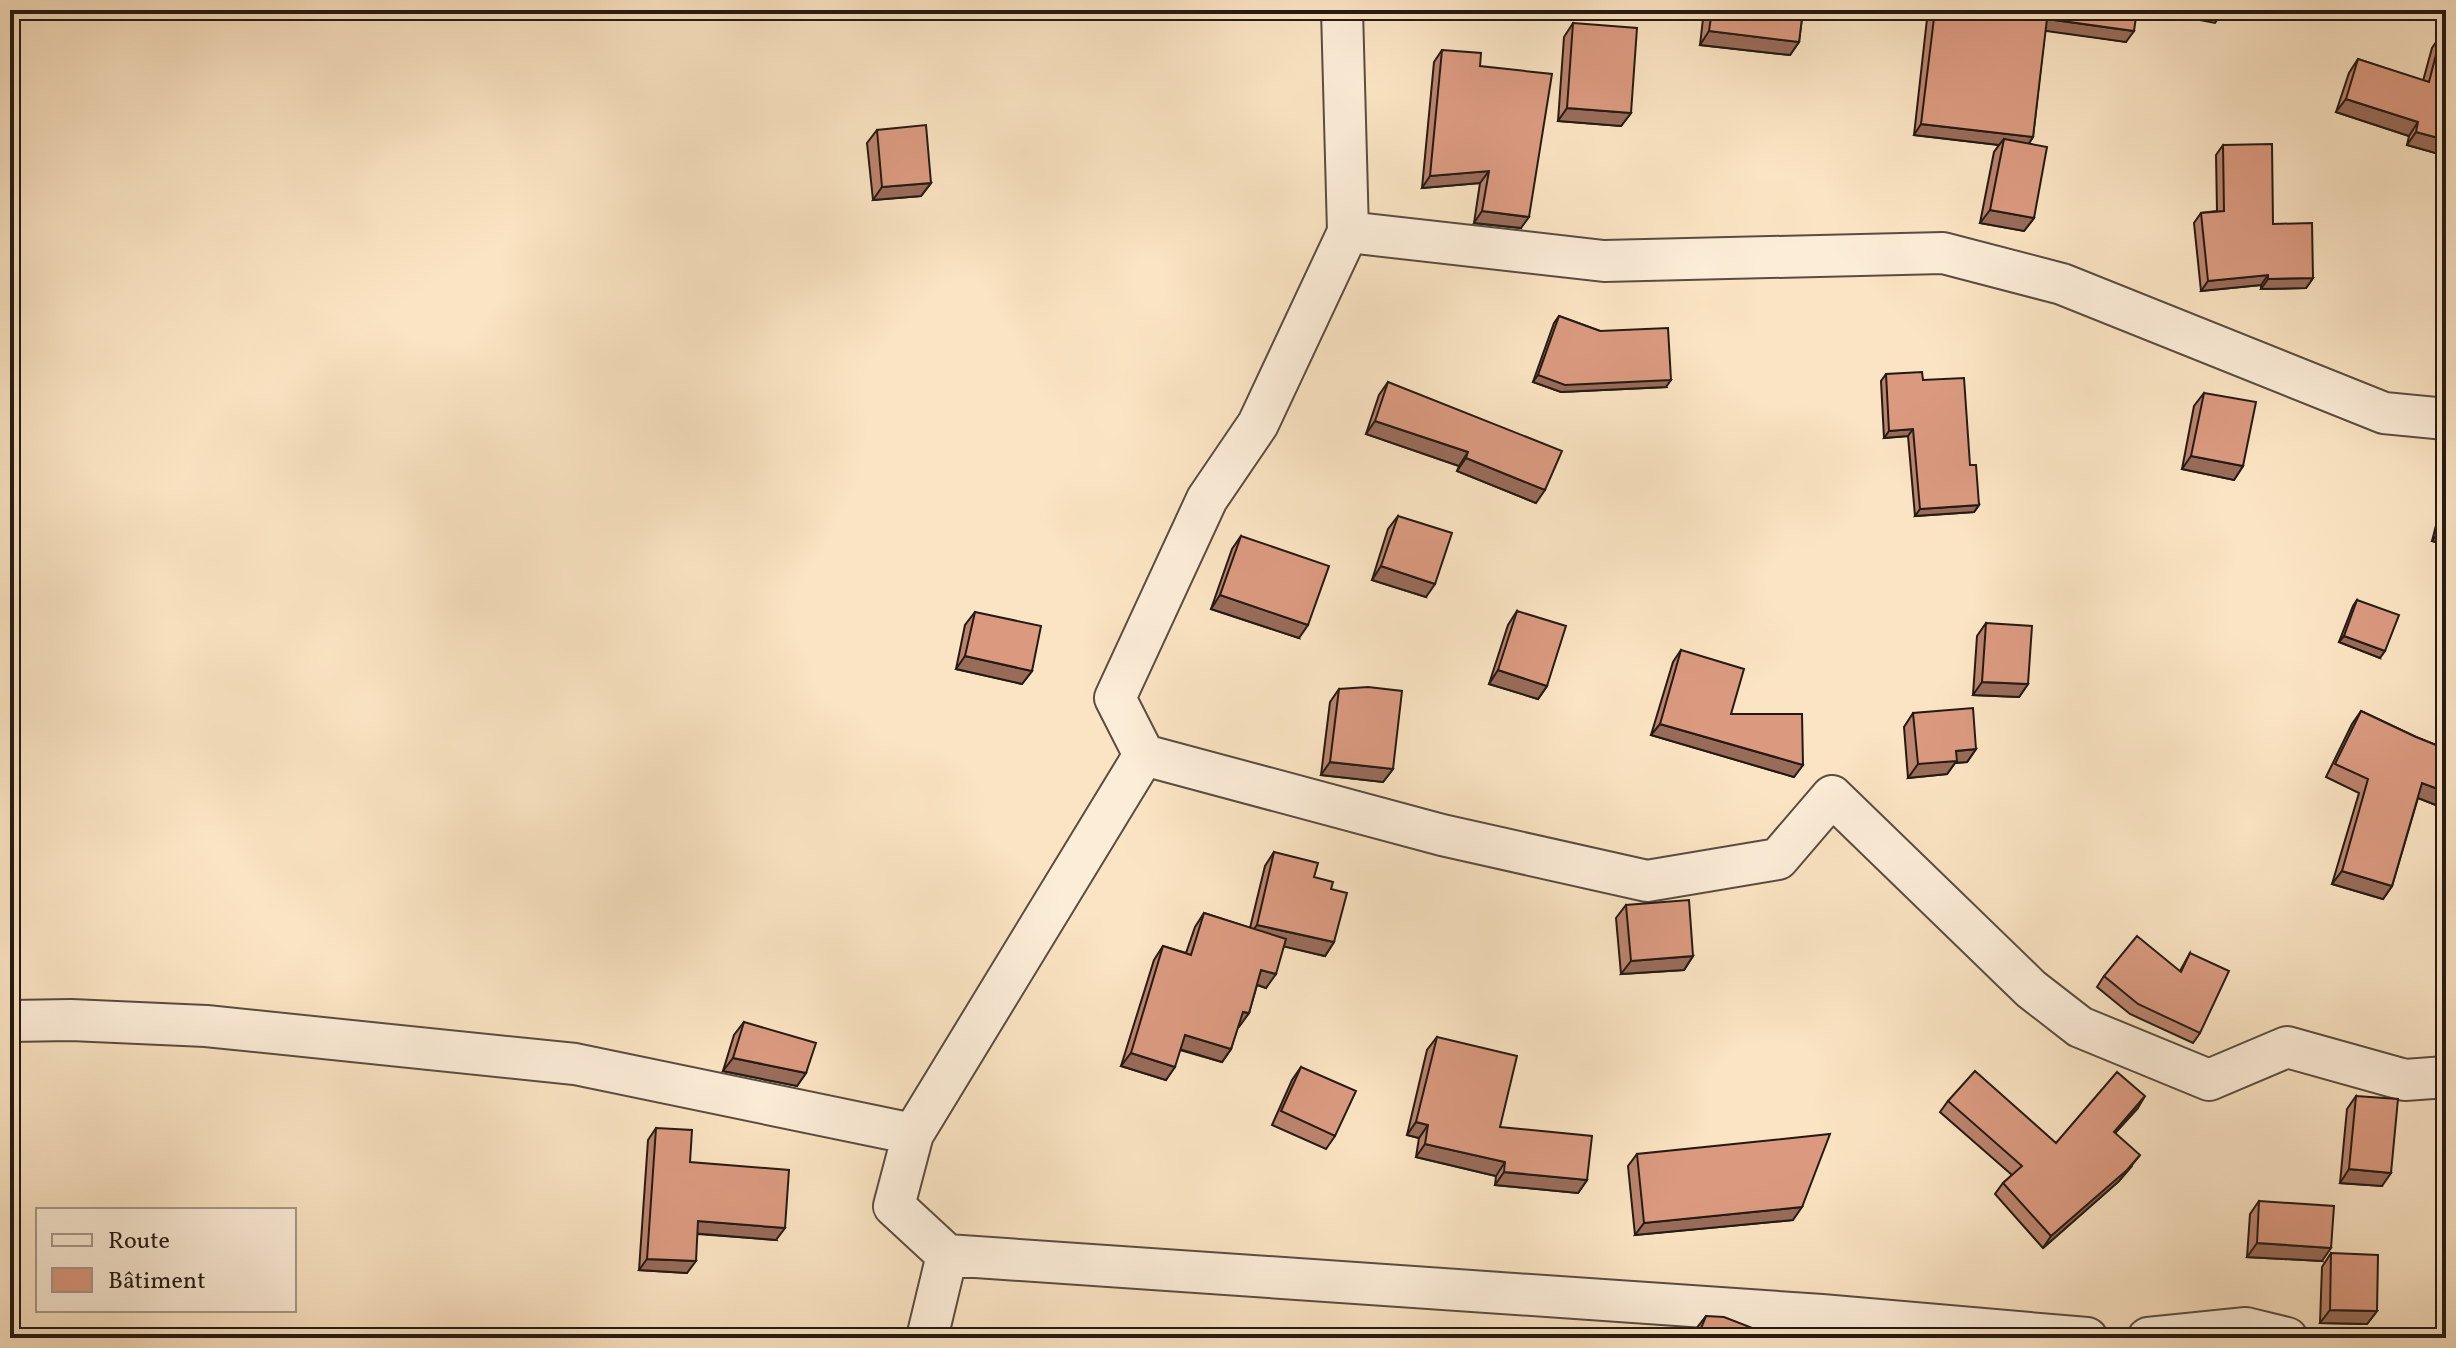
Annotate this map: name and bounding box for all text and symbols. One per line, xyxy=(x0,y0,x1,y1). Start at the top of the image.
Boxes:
legend xyxy=(36,1208,296,1312)
text: Route xyxy=(108,1225,170,1259)
text: Bâtiment xyxy=(108,1265,206,1299)

